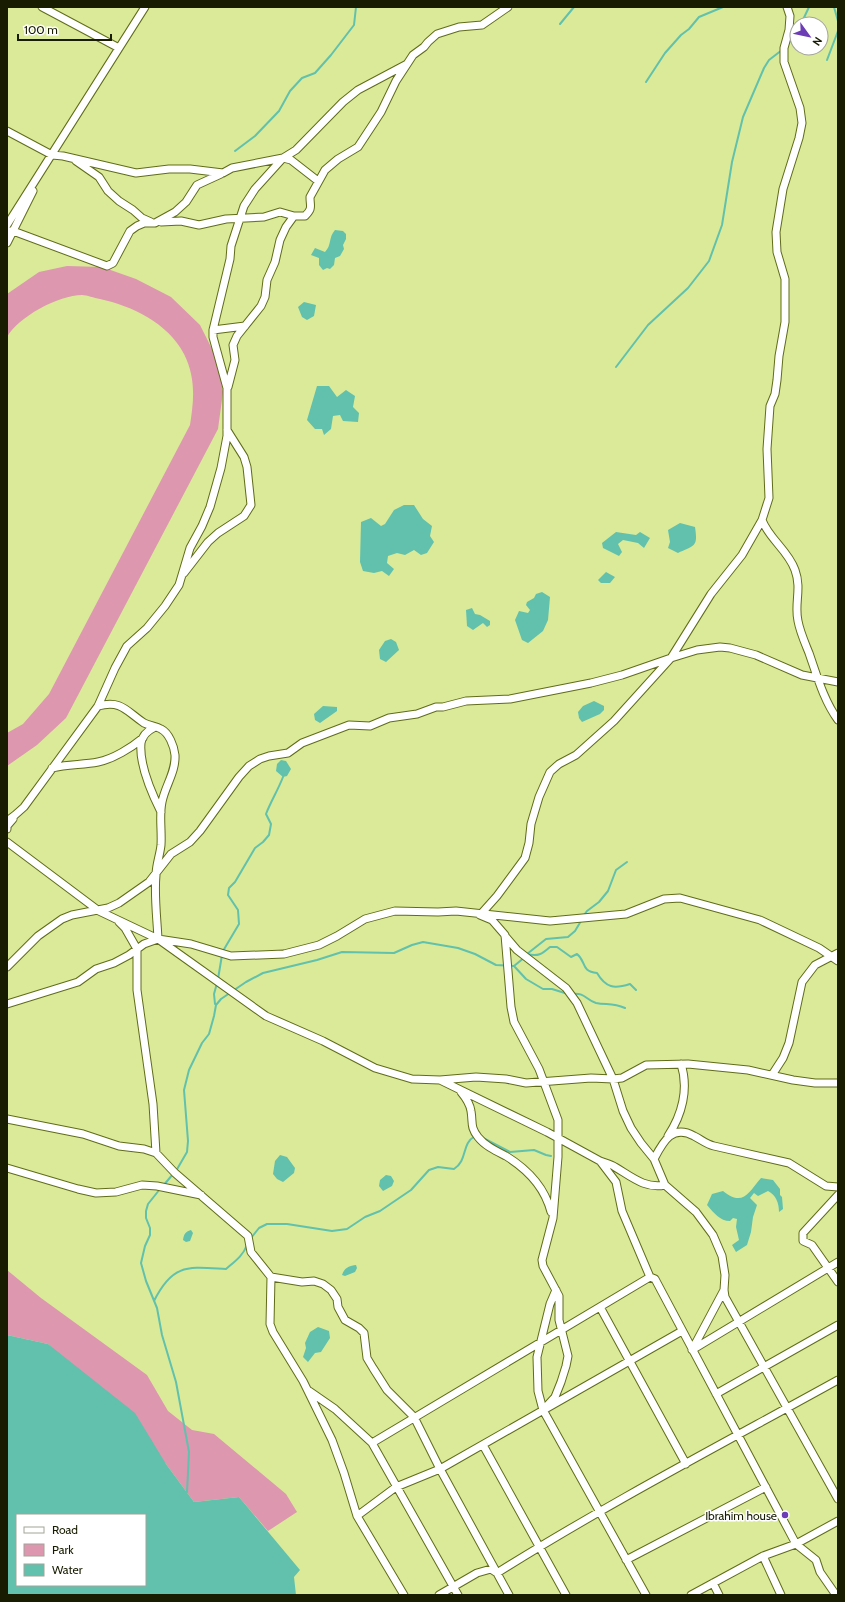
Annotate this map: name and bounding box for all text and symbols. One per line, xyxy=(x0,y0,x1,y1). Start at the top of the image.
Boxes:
scale bar xyxy=(18,16,111,42)
north arrow xyxy=(789,16,829,56)
text: 100 m xyxy=(24,22,58,37)
text: N xyxy=(809,34,825,49)
place label: Ibrahim house xyxy=(705,1508,777,1523)
marker: Ibrahim house xyxy=(780,1510,790,1520)
legend xyxy=(16,1514,146,1586)
text: Road xyxy=(52,1522,78,1537)
text: Park xyxy=(52,1542,74,1557)
text: Water xyxy=(52,1562,83,1577)

